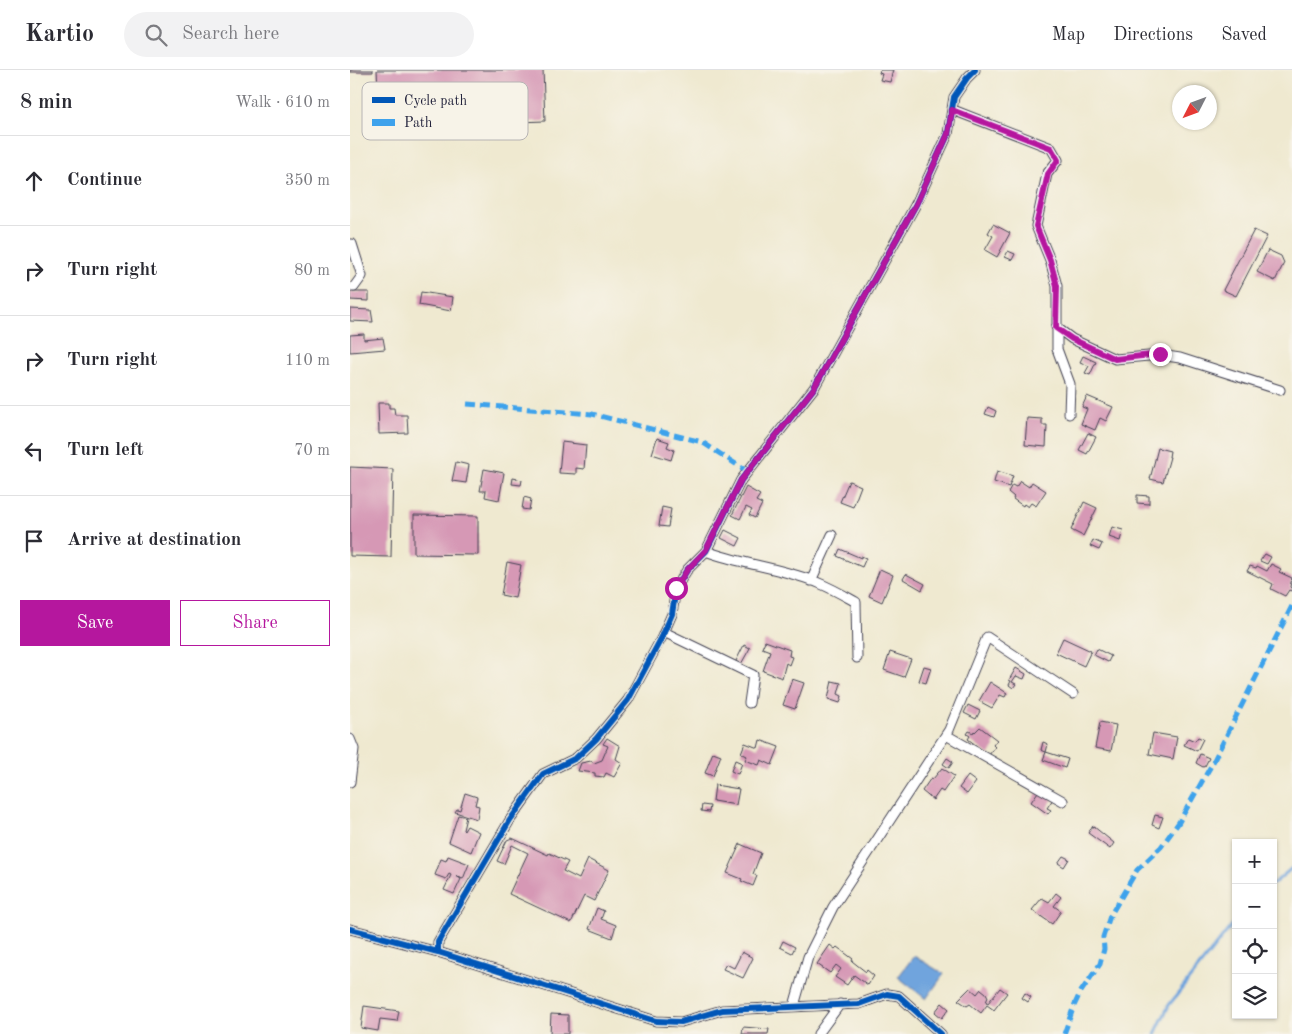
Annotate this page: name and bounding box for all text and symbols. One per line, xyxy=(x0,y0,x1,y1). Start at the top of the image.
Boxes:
search box xyxy=(124,12,474,57)
icon: search xyxy=(142,21,170,49)
text: Kartio xyxy=(25,23,94,47)
text: Search here xyxy=(182,25,279,44)
text: Map xyxy=(1052,26,1085,44)
text: Directions xyxy=(1113,26,1193,44)
text: Saved xyxy=(1221,26,1267,44)
legend xyxy=(362,82,528,140)
north arrow xyxy=(1172,85,1217,130)
text: 8 min xyxy=(20,92,73,113)
text: Cycle path xyxy=(404,94,467,108)
text: Walk · 610 m xyxy=(235,95,330,111)
text: Path xyxy=(404,116,433,130)
icon: ahead xyxy=(20,167,48,195)
text: Continue xyxy=(67,171,142,190)
text: 350 m xyxy=(285,173,330,189)
icon: right xyxy=(20,257,48,285)
text: Turn right xyxy=(67,261,157,280)
text: 80 m xyxy=(294,263,330,279)
route end xyxy=(1149,343,1172,366)
icon: right xyxy=(20,347,48,375)
text: Turn right xyxy=(67,351,157,370)
text: 110 m xyxy=(285,353,330,369)
icon: left xyxy=(20,437,48,465)
text: Turn left xyxy=(67,441,144,460)
text: 70 m xyxy=(294,443,330,459)
icon: arrive xyxy=(20,527,48,555)
text: Arrive at destination xyxy=(67,531,241,550)
route start xyxy=(665,577,688,600)
button: Save xyxy=(20,600,170,646)
button: Share xyxy=(180,600,330,646)
map controls xyxy=(1232,839,1277,1019)
button: + xyxy=(1232,839,1277,884)
button: − xyxy=(1232,884,1277,929)
button: locate xyxy=(1232,929,1277,974)
button: layers xyxy=(1232,974,1277,1019)

